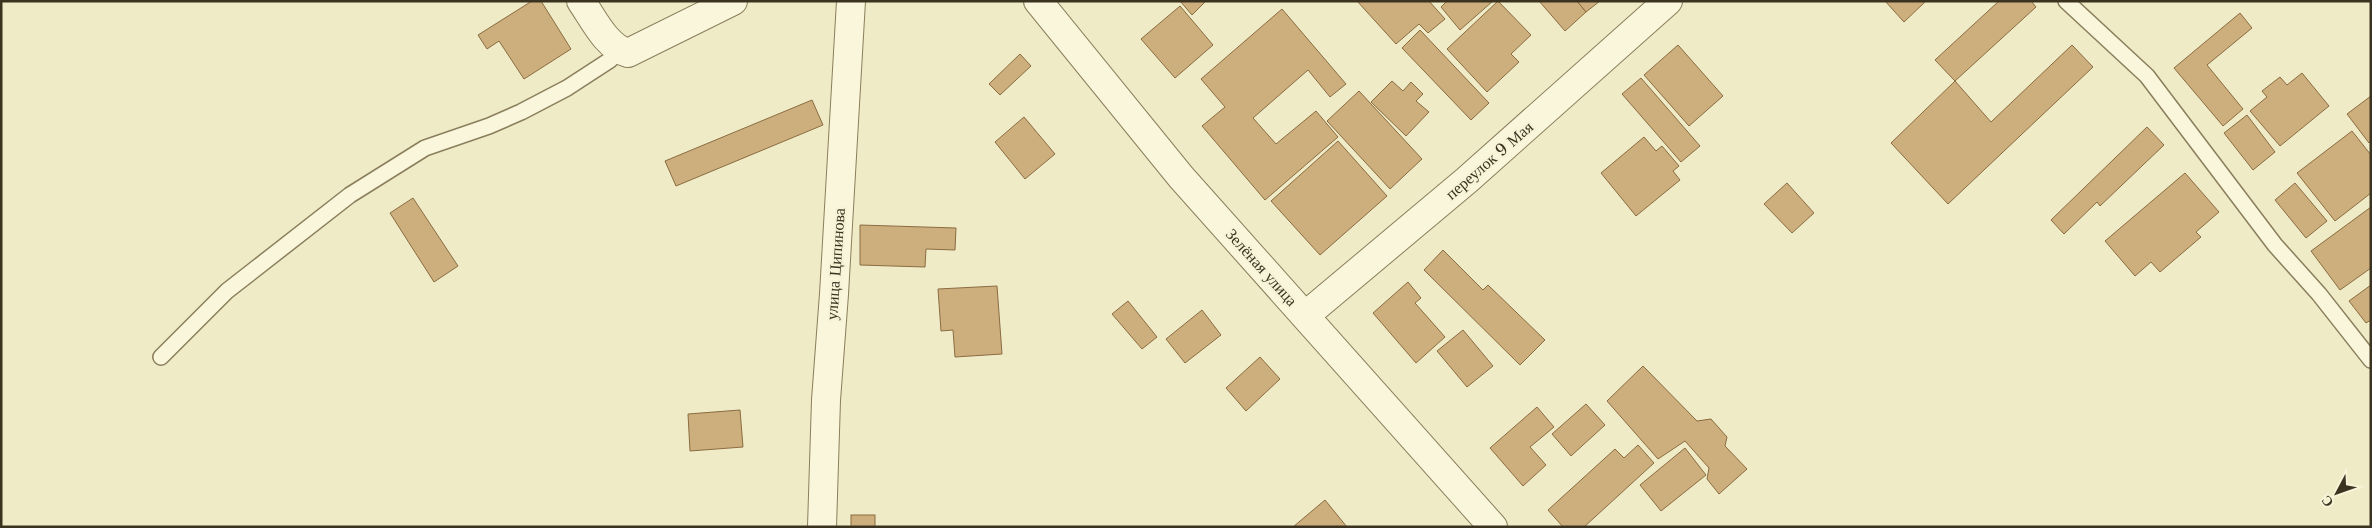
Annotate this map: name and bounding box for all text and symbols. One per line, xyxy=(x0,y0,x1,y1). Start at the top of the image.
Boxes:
street label: переулок 9 Мая xyxy=(1441,116,1537,203)
street label: улица Ципинова xyxy=(821,207,849,321)
street label: Зелёная улица xyxy=(1222,224,1302,310)
north arrow xyxy=(2312,468,2362,518)
text: С xyxy=(2317,492,2337,511)

